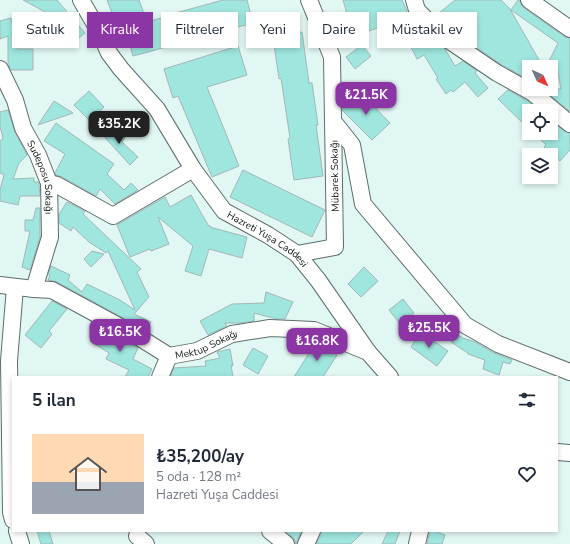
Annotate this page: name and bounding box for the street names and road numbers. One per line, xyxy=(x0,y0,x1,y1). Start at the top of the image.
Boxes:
street label: Sudeposu Sokağı xyxy=(23,138,56,214)
street label: Mübarek Sokağı xyxy=(327,140,343,212)
street label: Hazreti Yuşa Caddesi xyxy=(224,208,311,270)
street label: Mektup Sokağı xyxy=(174,327,238,363)

